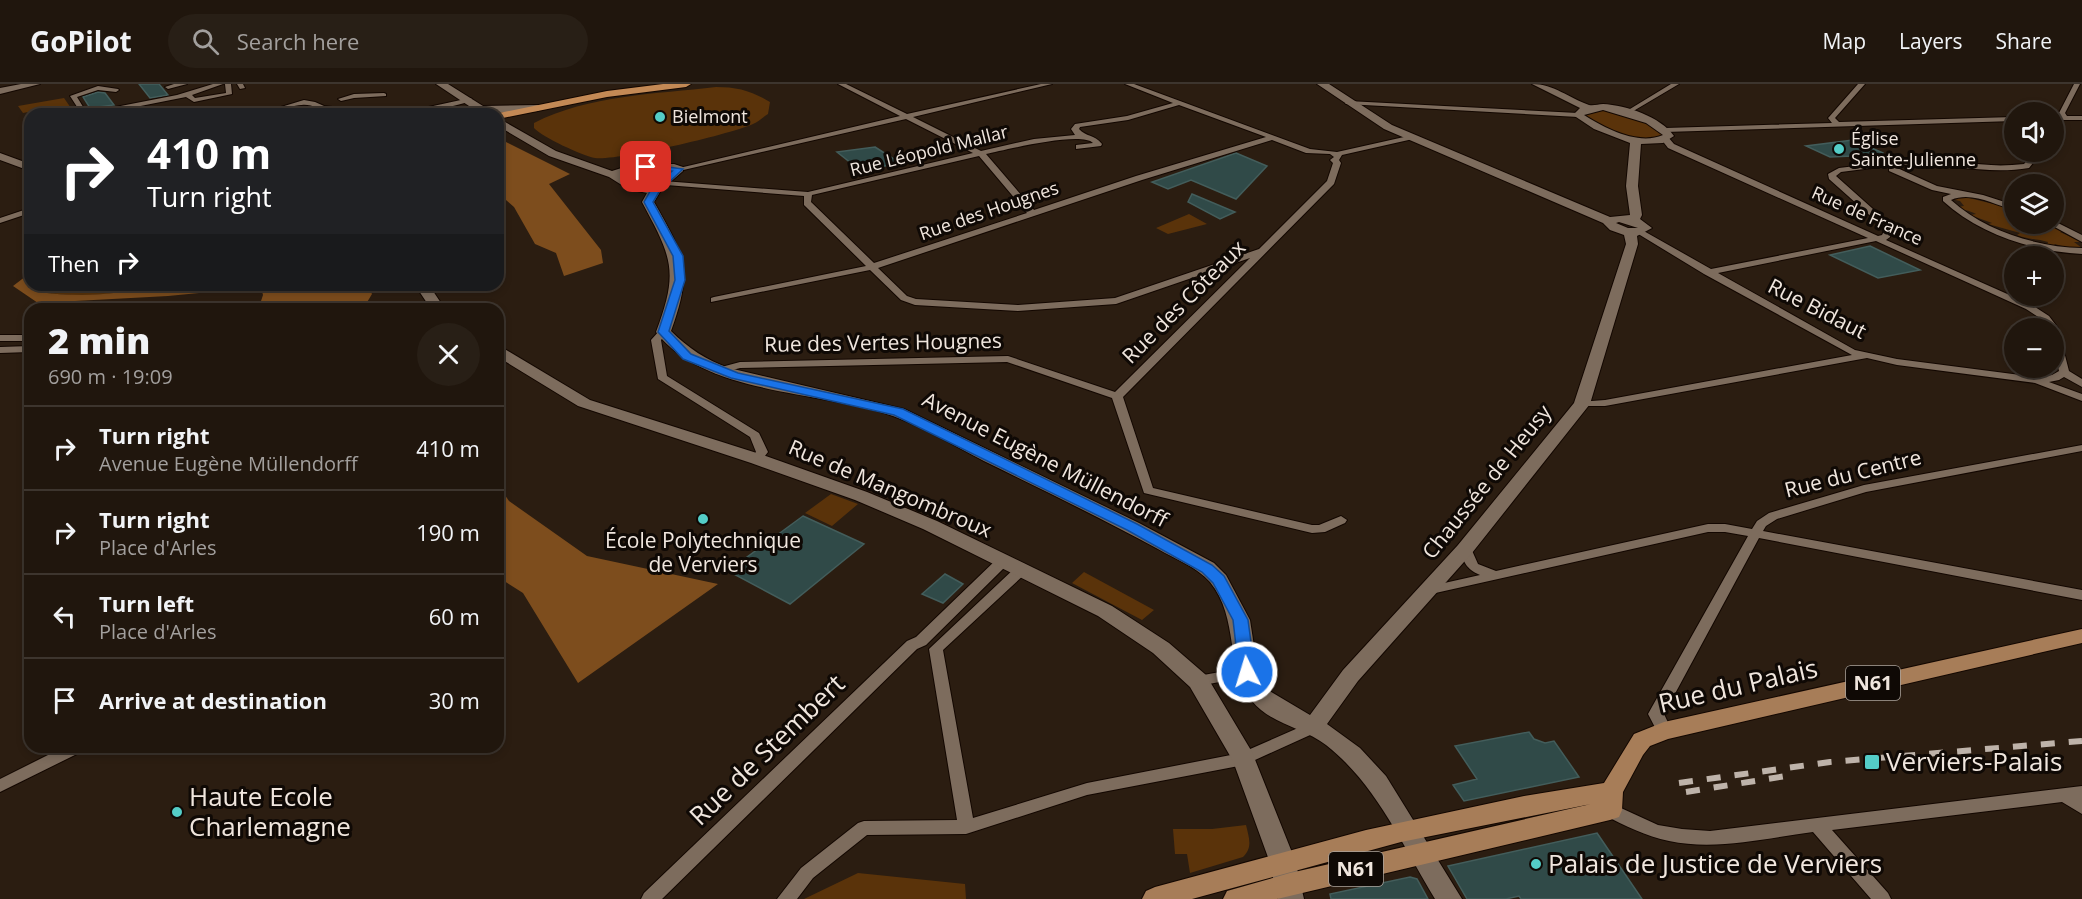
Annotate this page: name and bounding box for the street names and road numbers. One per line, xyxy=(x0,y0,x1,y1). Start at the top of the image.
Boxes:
street label: Rue Léopold Mallar xyxy=(847,119,1011,181)
street label: Rue des Hougnes xyxy=(916,175,1062,245)
street label: Rue de France xyxy=(1808,180,1927,250)
street label: Rue des Côteaux xyxy=(1115,233,1251,369)
street label: Rue Bidaut xyxy=(1763,271,1871,345)
street label: Rue des Vertes Hougnes xyxy=(764,326,1002,358)
street label: Avenue Eugène Müllendorff xyxy=(918,385,1175,534)
street label: Chaussée de Heusy xyxy=(1415,398,1557,564)
street label: Rue de Mangombroux xyxy=(785,433,996,544)
street label: Rue du Centre xyxy=(1781,443,1924,504)
street label: Rue du Palais xyxy=(1655,649,1821,721)
street label: Rue de Stembert xyxy=(681,666,852,833)
road number: N61 xyxy=(1846,666,1900,700)
road number: N61 xyxy=(1329,852,1383,886)

